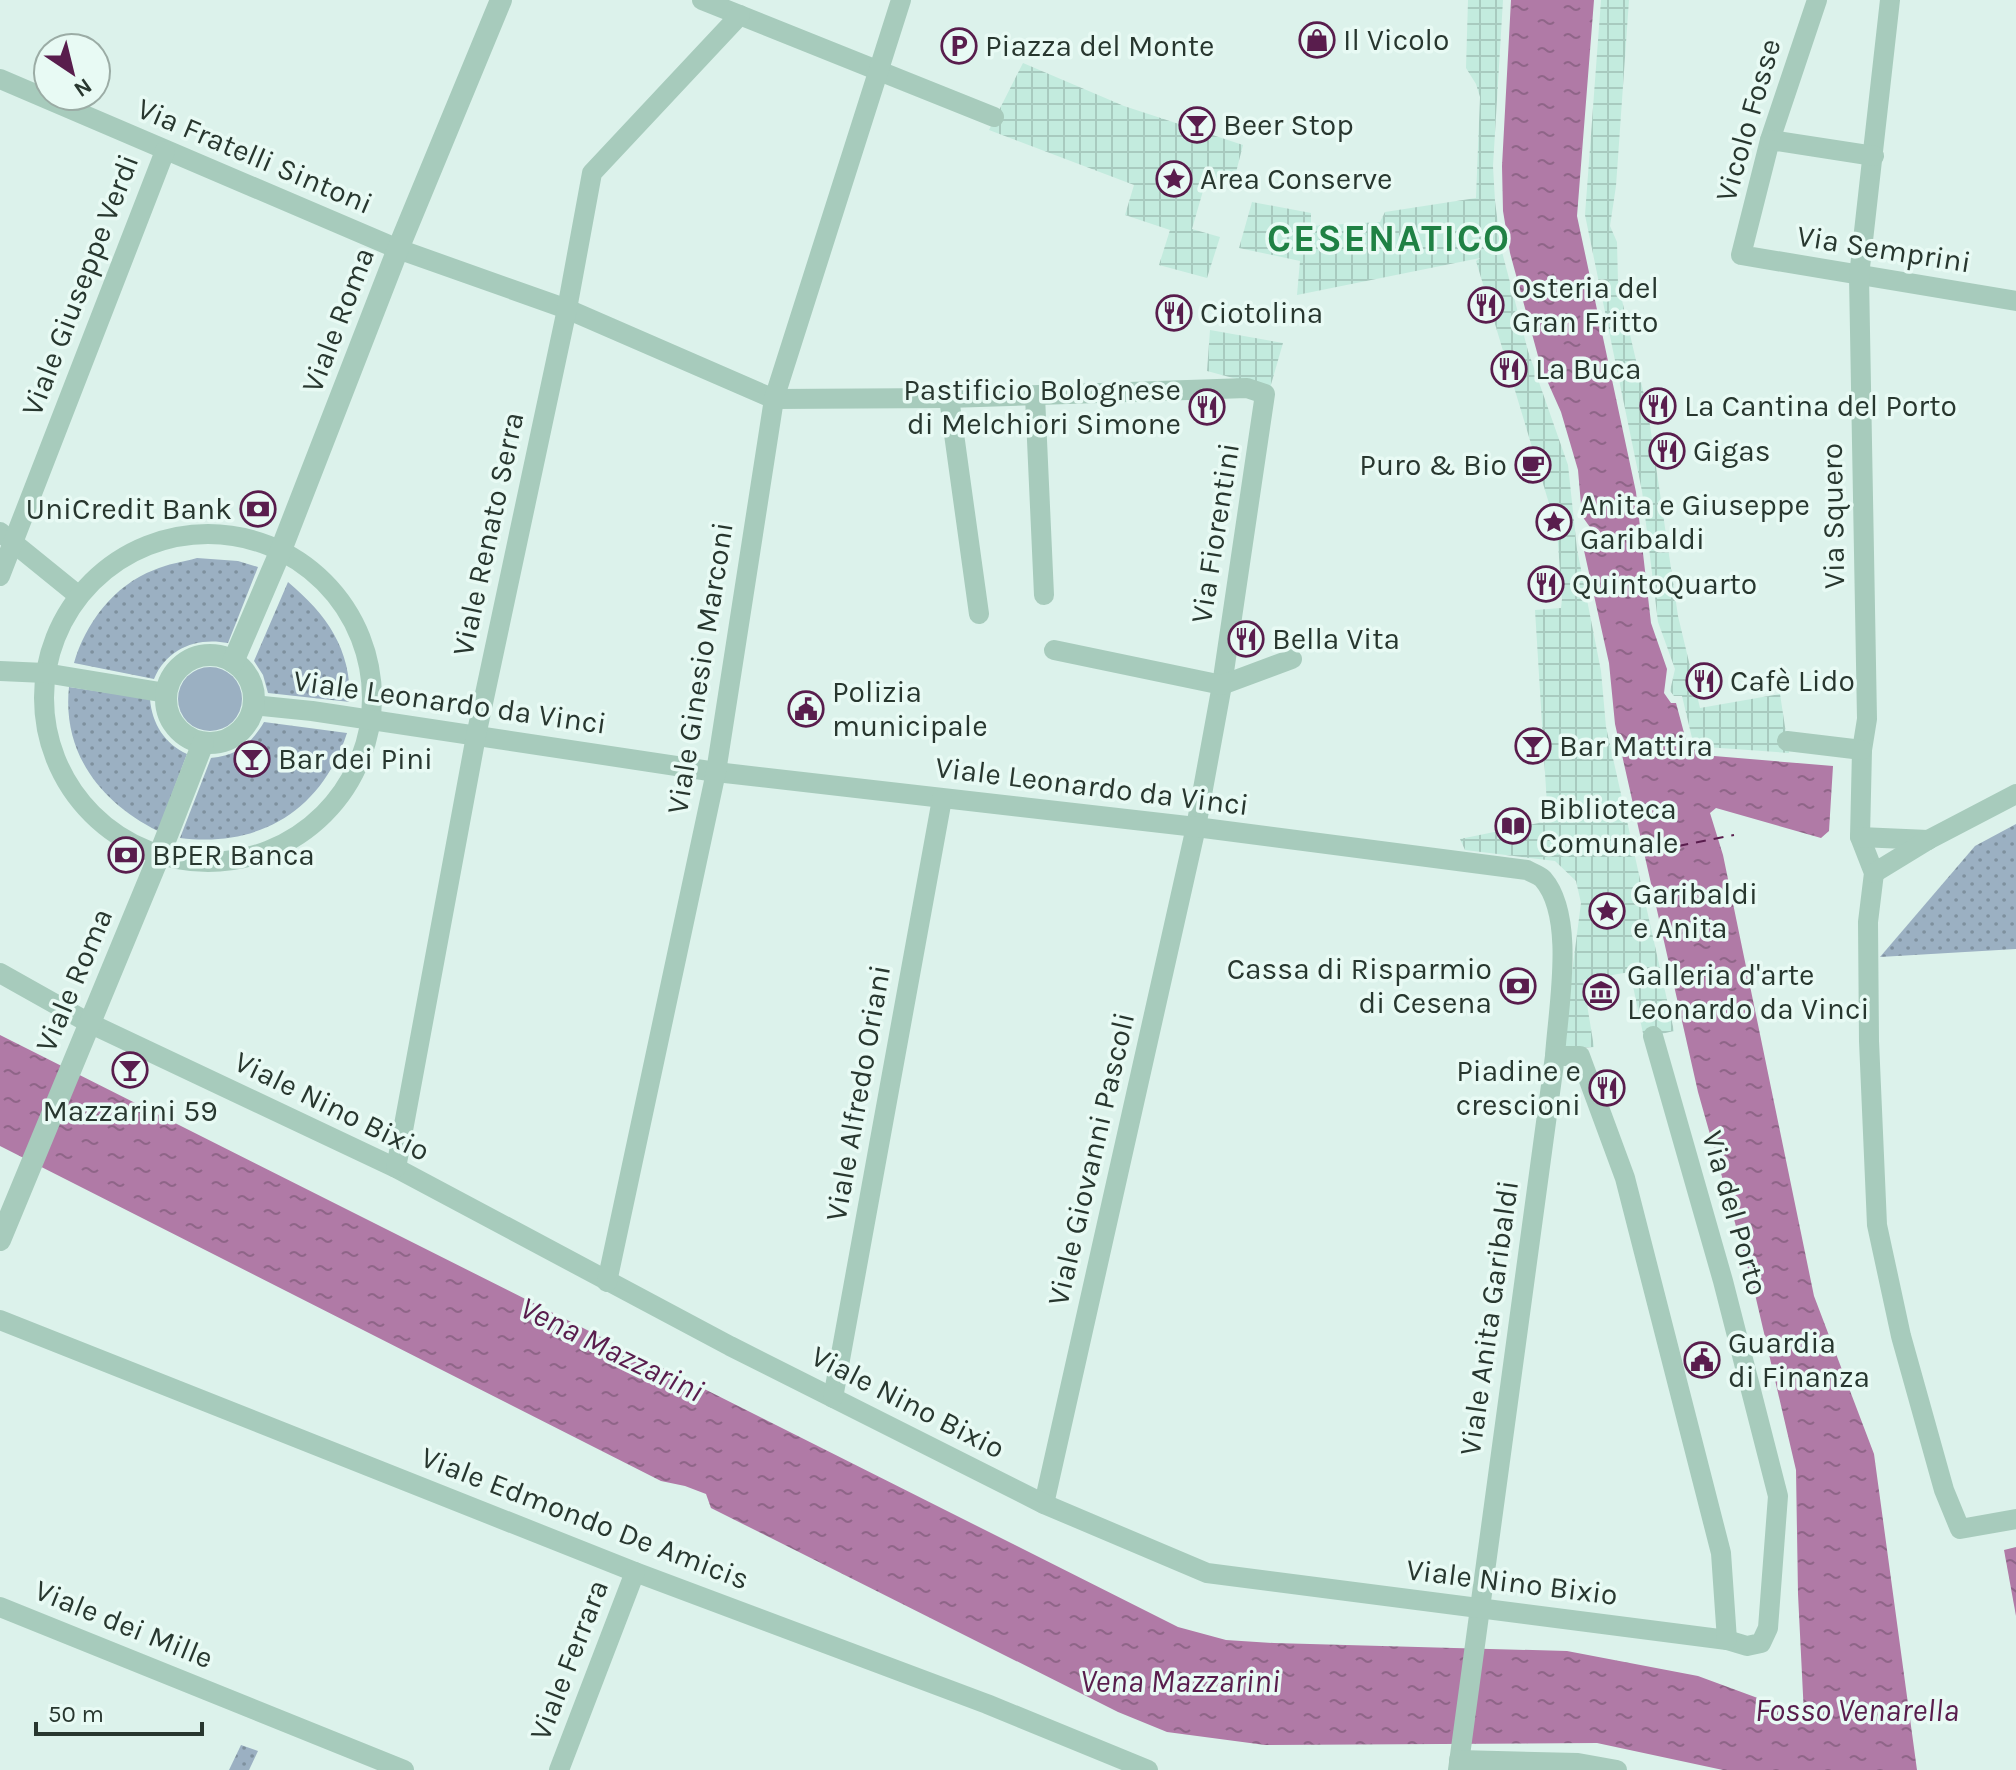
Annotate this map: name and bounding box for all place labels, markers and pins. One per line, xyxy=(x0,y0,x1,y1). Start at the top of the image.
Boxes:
shop icon: Il Vicolo xyxy=(1298,21,1336,59)
place label: Il Vicolo xyxy=(1343,22,1449,58)
parking icon: Piazza del Monte xyxy=(940,27,978,65)
place label: Piazza del Monte xyxy=(985,28,1214,64)
bar icon: Beer Stop xyxy=(1178,106,1216,144)
place label: Beer Stop xyxy=(1223,107,1354,143)
place icon: Area Conserve xyxy=(1155,160,1193,198)
place label: Area Conserve xyxy=(1200,161,1393,197)
place label: Osteria del Gran Fritto xyxy=(1512,270,1659,340)
restaurant icon: Osteria del Gran Fritto xyxy=(1467,286,1505,324)
restaurant icon: Ciotolina xyxy=(1155,294,1193,332)
place label: Ciotolina xyxy=(1200,295,1323,331)
restaurant icon: La Buca xyxy=(1490,350,1528,388)
place label: La Buca xyxy=(1535,351,1641,387)
place label: Pastificio Bolognese di Melchiori Simone xyxy=(903,372,1181,442)
restaurant icon: La Cantina del Porto xyxy=(1639,387,1677,425)
restaurant icon: Pastificio Bolognese di Melchiori Simone xyxy=(1188,388,1226,426)
place label: La Cantina del Porto xyxy=(1684,388,1957,424)
restaurant icon: Gigas xyxy=(1648,432,1686,470)
place label: Gigas xyxy=(1693,433,1770,469)
cafe icon: Puro & Bio xyxy=(1514,446,1552,484)
place label: Puro & Bio xyxy=(1359,447,1507,483)
place label: Anita e Giuseppe Garibaldi xyxy=(1580,487,1810,557)
bank icon: UniCredit Bank xyxy=(239,490,277,528)
place label: UniCredit Bank xyxy=(25,491,232,527)
place icon: Anita e Giuseppe Garibaldi xyxy=(1535,503,1573,541)
restaurant icon: QuintoQuarto xyxy=(1527,565,1565,603)
place label: QuintoQuarto xyxy=(1572,566,1757,602)
restaurant icon: Bella Vita xyxy=(1227,620,1265,658)
place label: Bella Vita xyxy=(1272,621,1400,657)
restaurant icon: Cafè Lido xyxy=(1685,662,1723,700)
place label: Cafè Lido xyxy=(1730,663,1855,699)
place label: Polizia municipale xyxy=(832,674,988,744)
public building icon: Polizia municipale xyxy=(787,690,825,728)
bar icon: Bar Mattira xyxy=(1514,727,1552,765)
place label: Bar Mattira xyxy=(1559,728,1713,764)
bar icon: Bar dei Pini xyxy=(233,740,271,778)
place label: Bar dei Pini xyxy=(278,741,433,777)
place label: Biblioteca Comunale xyxy=(1539,791,1678,861)
library icon: Biblioteca Comunale xyxy=(1494,807,1532,845)
bank icon: BPER Banca xyxy=(107,836,145,874)
place label: BPER Banca xyxy=(152,837,315,873)
place label: Garibaldi e Anita xyxy=(1633,876,1758,946)
place icon: Garibaldi e Anita xyxy=(1588,892,1626,930)
place label: Cassa di Risparmio di Cesena xyxy=(1227,951,1492,1021)
place label: Galleria d'arte Leonardo da Vinci xyxy=(1627,957,1869,1027)
bank icon: Cassa di Risparmio di Cesena xyxy=(1499,967,1537,1005)
museum icon: Galleria d'arte Leonardo da Vinci xyxy=(1582,973,1620,1011)
bar icon: Mazzarini 59 xyxy=(111,1051,149,1089)
place label: Piadine e crescioni xyxy=(1456,1053,1581,1123)
restaurant icon: Piadine e crescioni xyxy=(1588,1069,1626,1107)
place label: Mazzarini 59 xyxy=(42,1093,218,1129)
place label: Guardia di Finanza xyxy=(1728,1325,1870,1395)
public building icon: Guardia di Finanza xyxy=(1683,1341,1721,1379)

